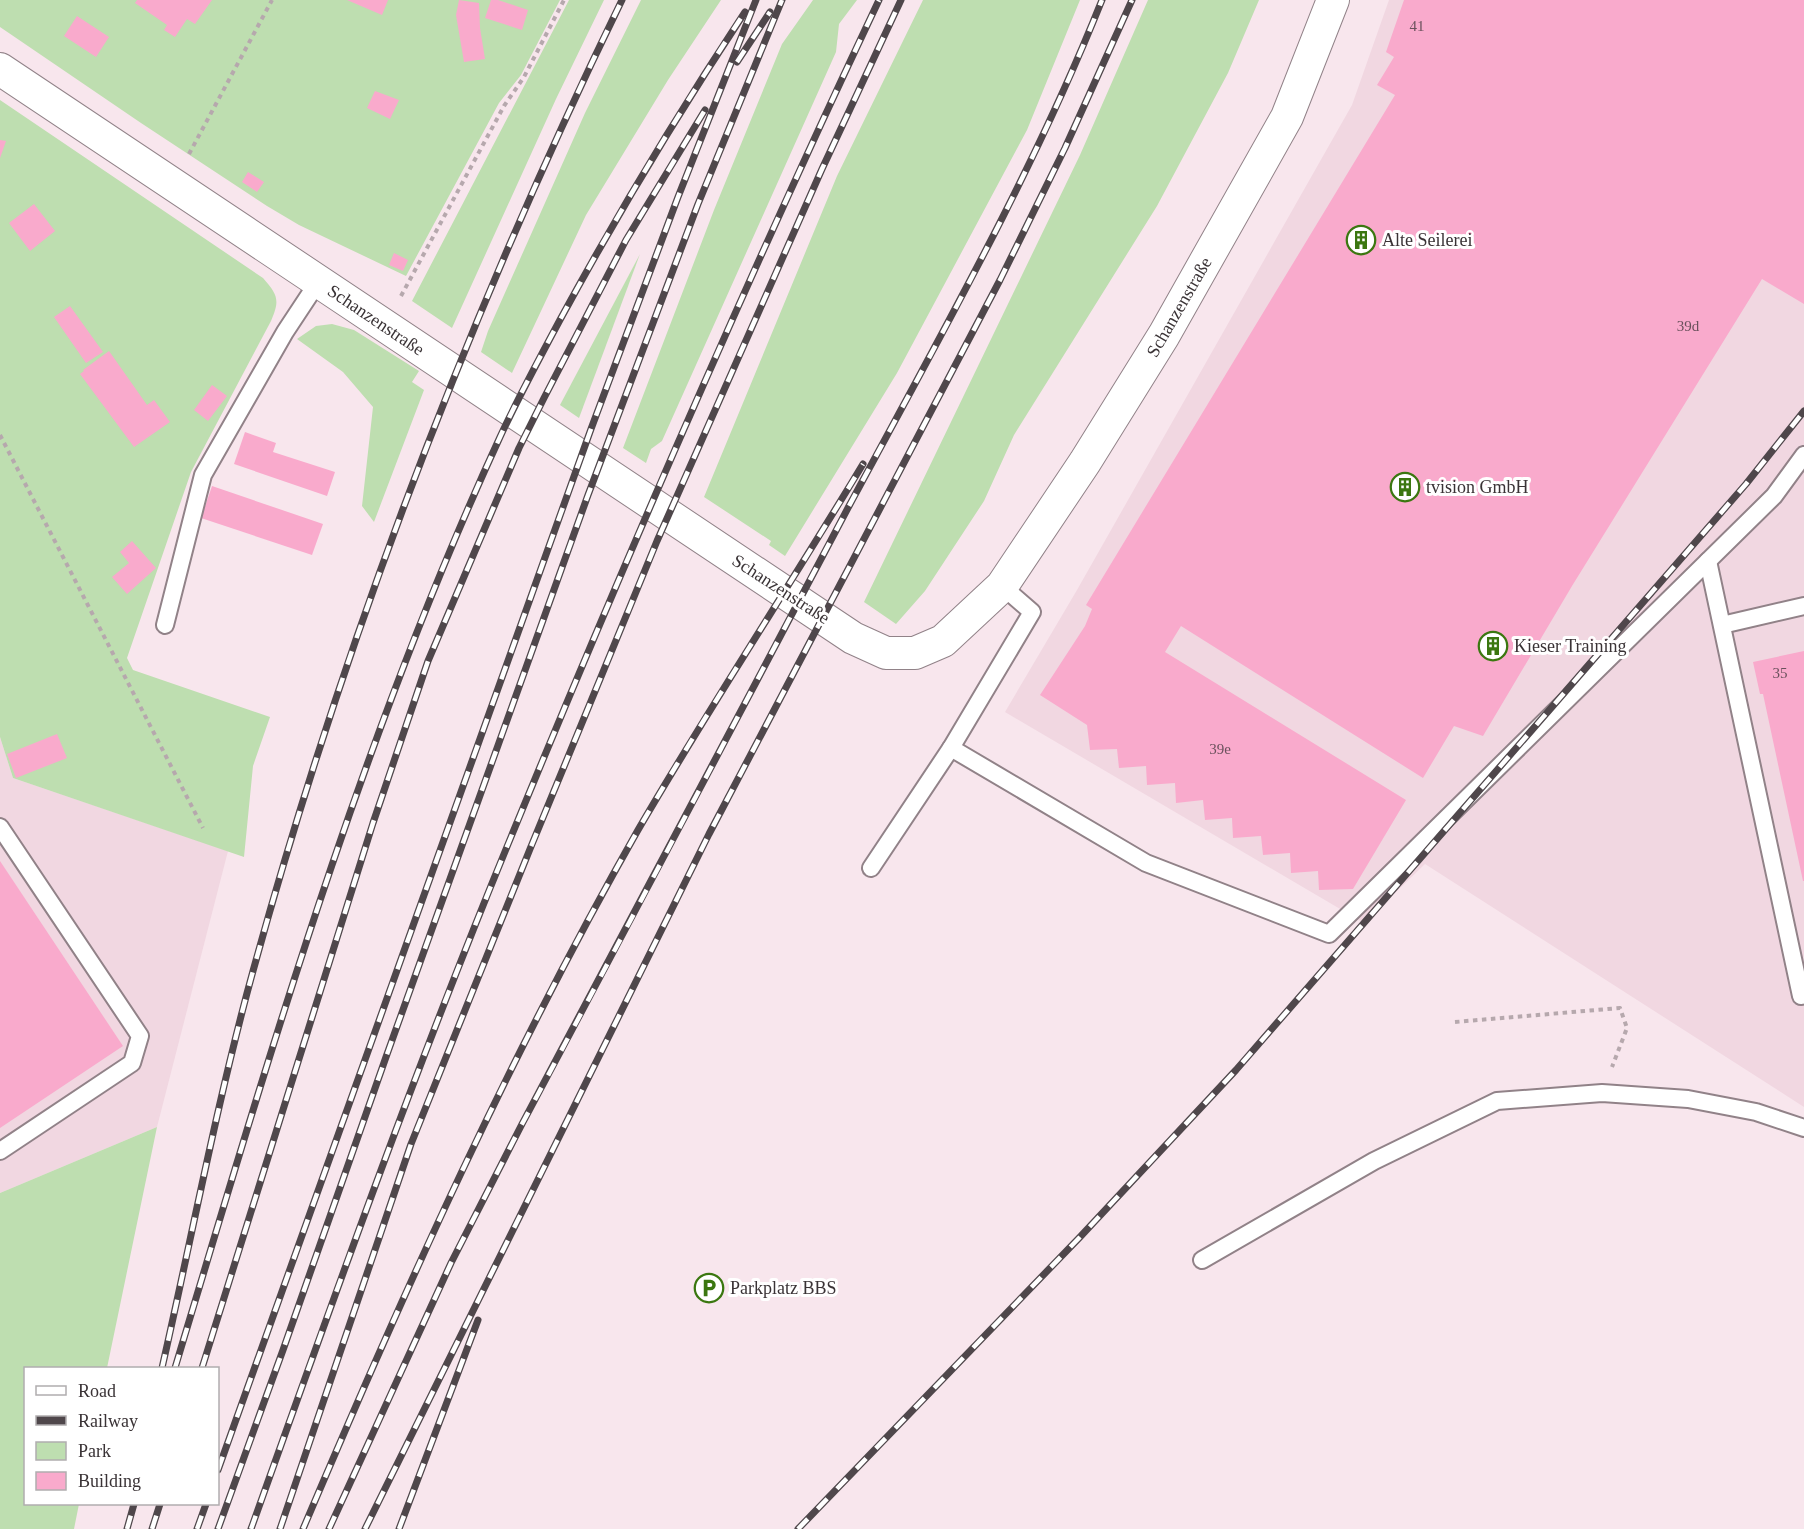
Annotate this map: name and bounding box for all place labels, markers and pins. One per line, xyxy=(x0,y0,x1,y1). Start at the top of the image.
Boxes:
building icon: Alte Seilerei xyxy=(1345,224,1377,256)
place label: Alte Seilerei xyxy=(1382,230,1472,250)
building icon: tvision GmbH xyxy=(1389,471,1421,503)
place label: tvision GmbH xyxy=(1426,477,1529,497)
building icon: Kieser Training xyxy=(1477,630,1509,662)
place label: Kieser Training xyxy=(1514,636,1627,656)
parking icon: Parkplatz BBS xyxy=(693,1272,725,1304)
place label: Parkplatz BBS xyxy=(730,1278,837,1298)

